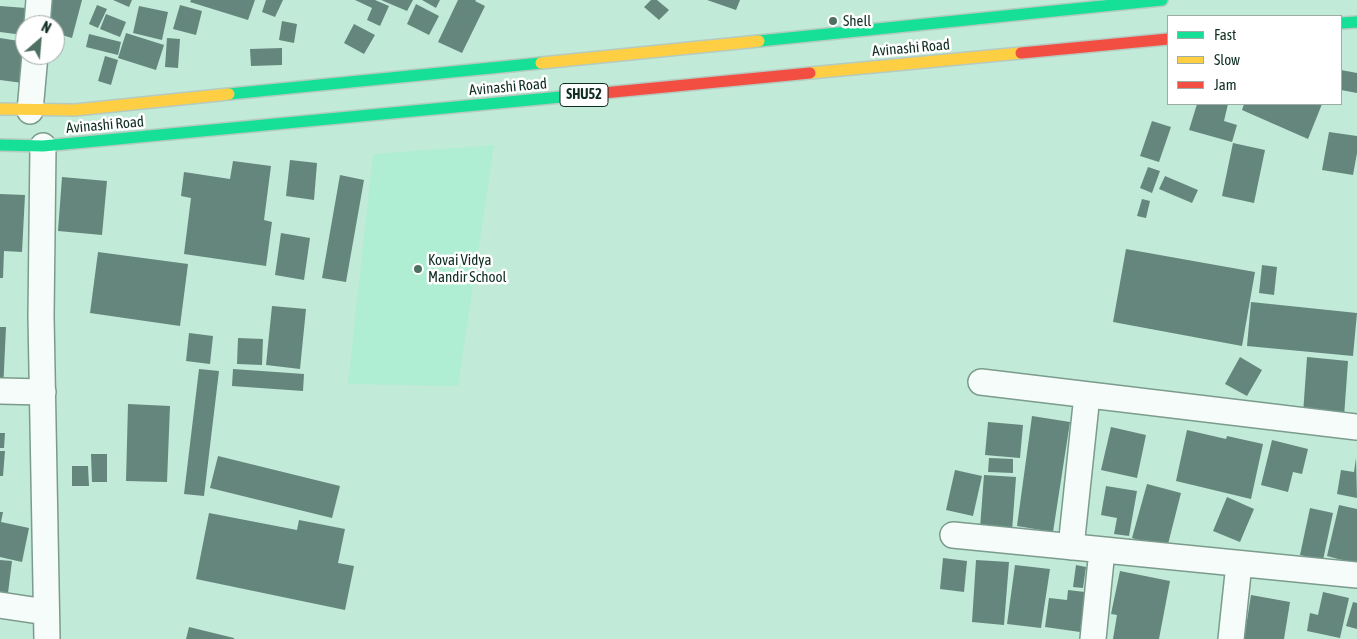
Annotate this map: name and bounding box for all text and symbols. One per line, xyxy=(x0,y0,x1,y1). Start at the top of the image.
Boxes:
place label: Shell xyxy=(843,12,871,30)
north arrow xyxy=(15,15,65,65)
marker: Shell xyxy=(827,15,839,27)
legend xyxy=(1167,15,1342,105)
text: N xyxy=(39,19,54,37)
text: Fast xyxy=(1214,26,1236,43)
street label: Avinashi Road xyxy=(871,36,951,60)
text: Slow xyxy=(1214,51,1240,68)
street label: Avinashi Road xyxy=(468,75,548,99)
text: Jam xyxy=(1214,76,1237,93)
road number: SHU52 xyxy=(560,84,608,106)
street label: Avinashi Road xyxy=(65,113,145,137)
place label: Kovai Vidya Mandir School xyxy=(428,251,507,286)
marker: Kovai Vidya Mandir School xyxy=(412,263,424,275)

